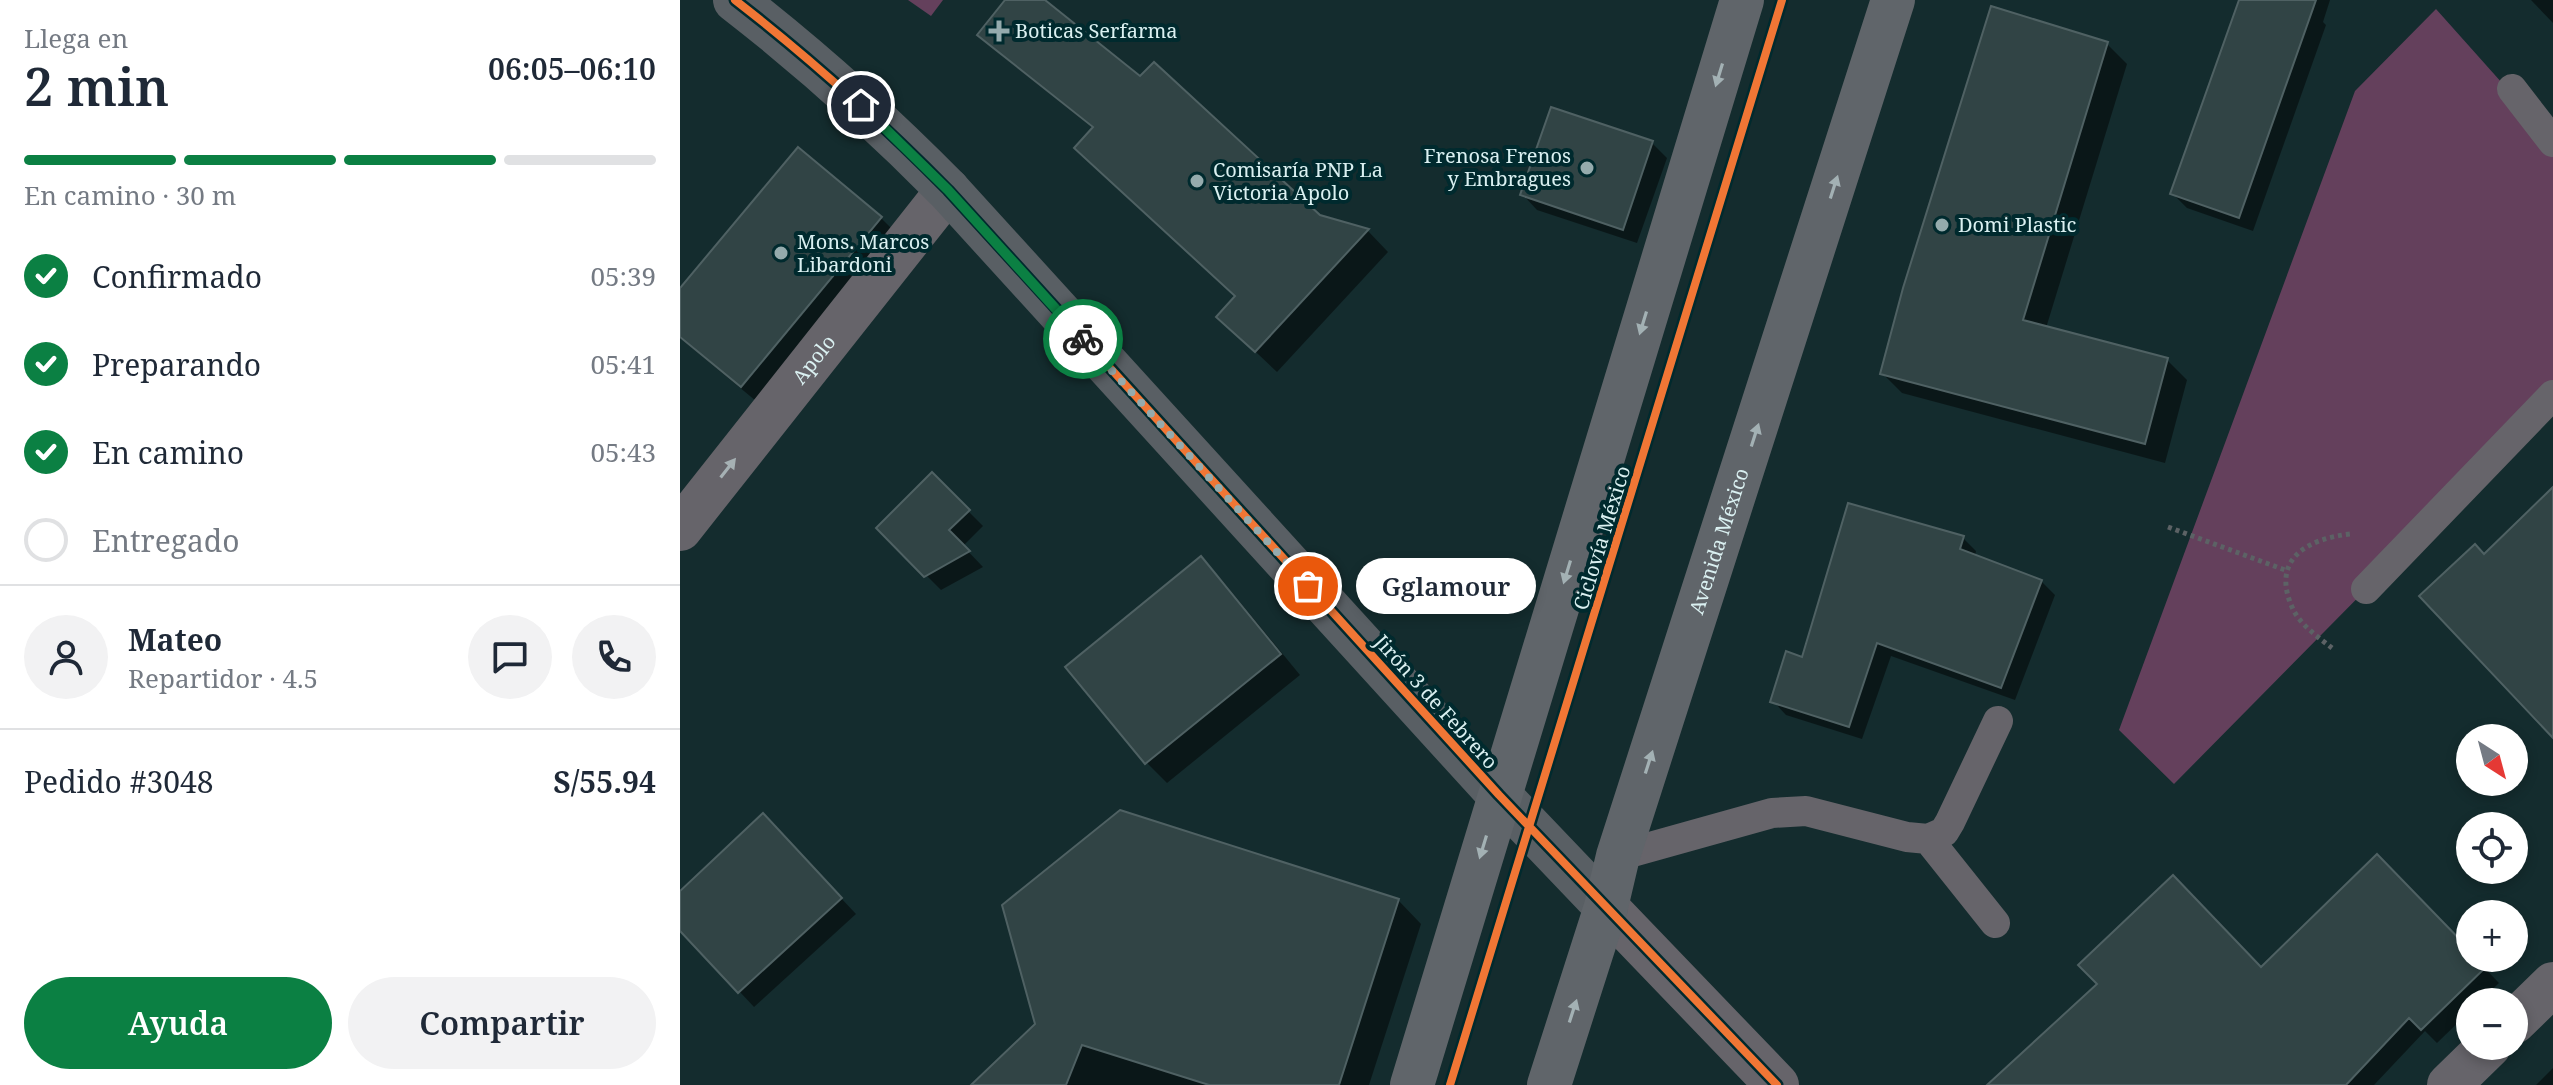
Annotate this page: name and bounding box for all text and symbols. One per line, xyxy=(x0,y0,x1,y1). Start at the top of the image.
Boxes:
place label: Boticas Serfarma xyxy=(1015,17,1178,44)
text: Llega en xyxy=(24,20,128,56)
marker: Boticas Serfarma xyxy=(990,22,1008,40)
text: 06:05–06:10 xyxy=(488,48,656,89)
text: 2 min xyxy=(24,50,169,121)
one-way arrow xyxy=(1712,63,1725,87)
pin xyxy=(827,71,895,139)
icon: home xyxy=(839,83,883,127)
place label: Frenosa Frenos y Embragues xyxy=(1424,142,1571,192)
place label: Comisaría PNP La Victoria Apolo xyxy=(1213,156,1383,206)
marker: Frenosa Frenos y Embragues xyxy=(1578,159,1596,177)
marker: Comisaría PNP La Victoria Apolo xyxy=(1188,172,1206,190)
one-way arrow xyxy=(1828,175,1840,199)
text: En camino · 30 m xyxy=(24,177,236,213)
place label: Domi Plastic xyxy=(1958,211,2077,238)
marker: Domi Plastic xyxy=(1933,216,1951,234)
place label: Mons. Marcos Libardoni xyxy=(797,228,929,278)
marker: Mons. Marcos Libardoni xyxy=(772,244,790,262)
icon: check xyxy=(24,254,68,298)
text: Confirmado xyxy=(92,256,262,297)
text: 05:39 xyxy=(590,258,656,294)
courier xyxy=(1043,299,1123,379)
one-way arrow xyxy=(1636,312,1649,336)
icon: bike xyxy=(1061,317,1105,361)
street label: Apolo xyxy=(786,329,841,389)
icon: check xyxy=(24,342,68,386)
text: Preparando xyxy=(92,344,261,385)
text: 05:41 xyxy=(590,346,656,382)
one-way arrow xyxy=(1749,423,1761,447)
icon: check xyxy=(24,430,68,474)
text: En camino xyxy=(92,432,244,473)
text: 05:43 xyxy=(590,434,656,470)
one-way arrow xyxy=(720,458,736,478)
street label: Ciclovía México xyxy=(1567,462,1636,613)
street label: Avenida México xyxy=(1683,464,1755,618)
text: Entregado xyxy=(92,520,240,561)
pin xyxy=(1274,552,1342,620)
callout: Gglamour xyxy=(1356,558,1536,614)
one-way arrow xyxy=(1560,560,1573,584)
icon: bag xyxy=(1286,564,1330,608)
text: Gglamour xyxy=(1382,568,1510,604)
button: person xyxy=(24,615,108,699)
button: chat xyxy=(468,615,552,699)
button: phone xyxy=(572,615,656,699)
text: Mateo xyxy=(128,619,222,660)
street label: Jirón 3 de Febrero xyxy=(1368,628,1504,775)
text: Repartidor · 4.5 xyxy=(128,660,318,696)
north arrow xyxy=(2456,724,2528,796)
map controls xyxy=(2456,724,2528,1060)
one-way arrow xyxy=(1643,750,1655,774)
text: Pedido #3048 xyxy=(24,761,214,802)
text: S/55.94 xyxy=(553,761,656,802)
button: locate xyxy=(2456,812,2528,884)
one-way arrow xyxy=(1476,836,1489,860)
button: + xyxy=(2456,900,2528,972)
button: Ayuda xyxy=(24,977,332,1069)
button: Compartir xyxy=(348,977,656,1069)
button: − xyxy=(2456,988,2528,1060)
one-way arrow xyxy=(1567,998,1579,1022)

